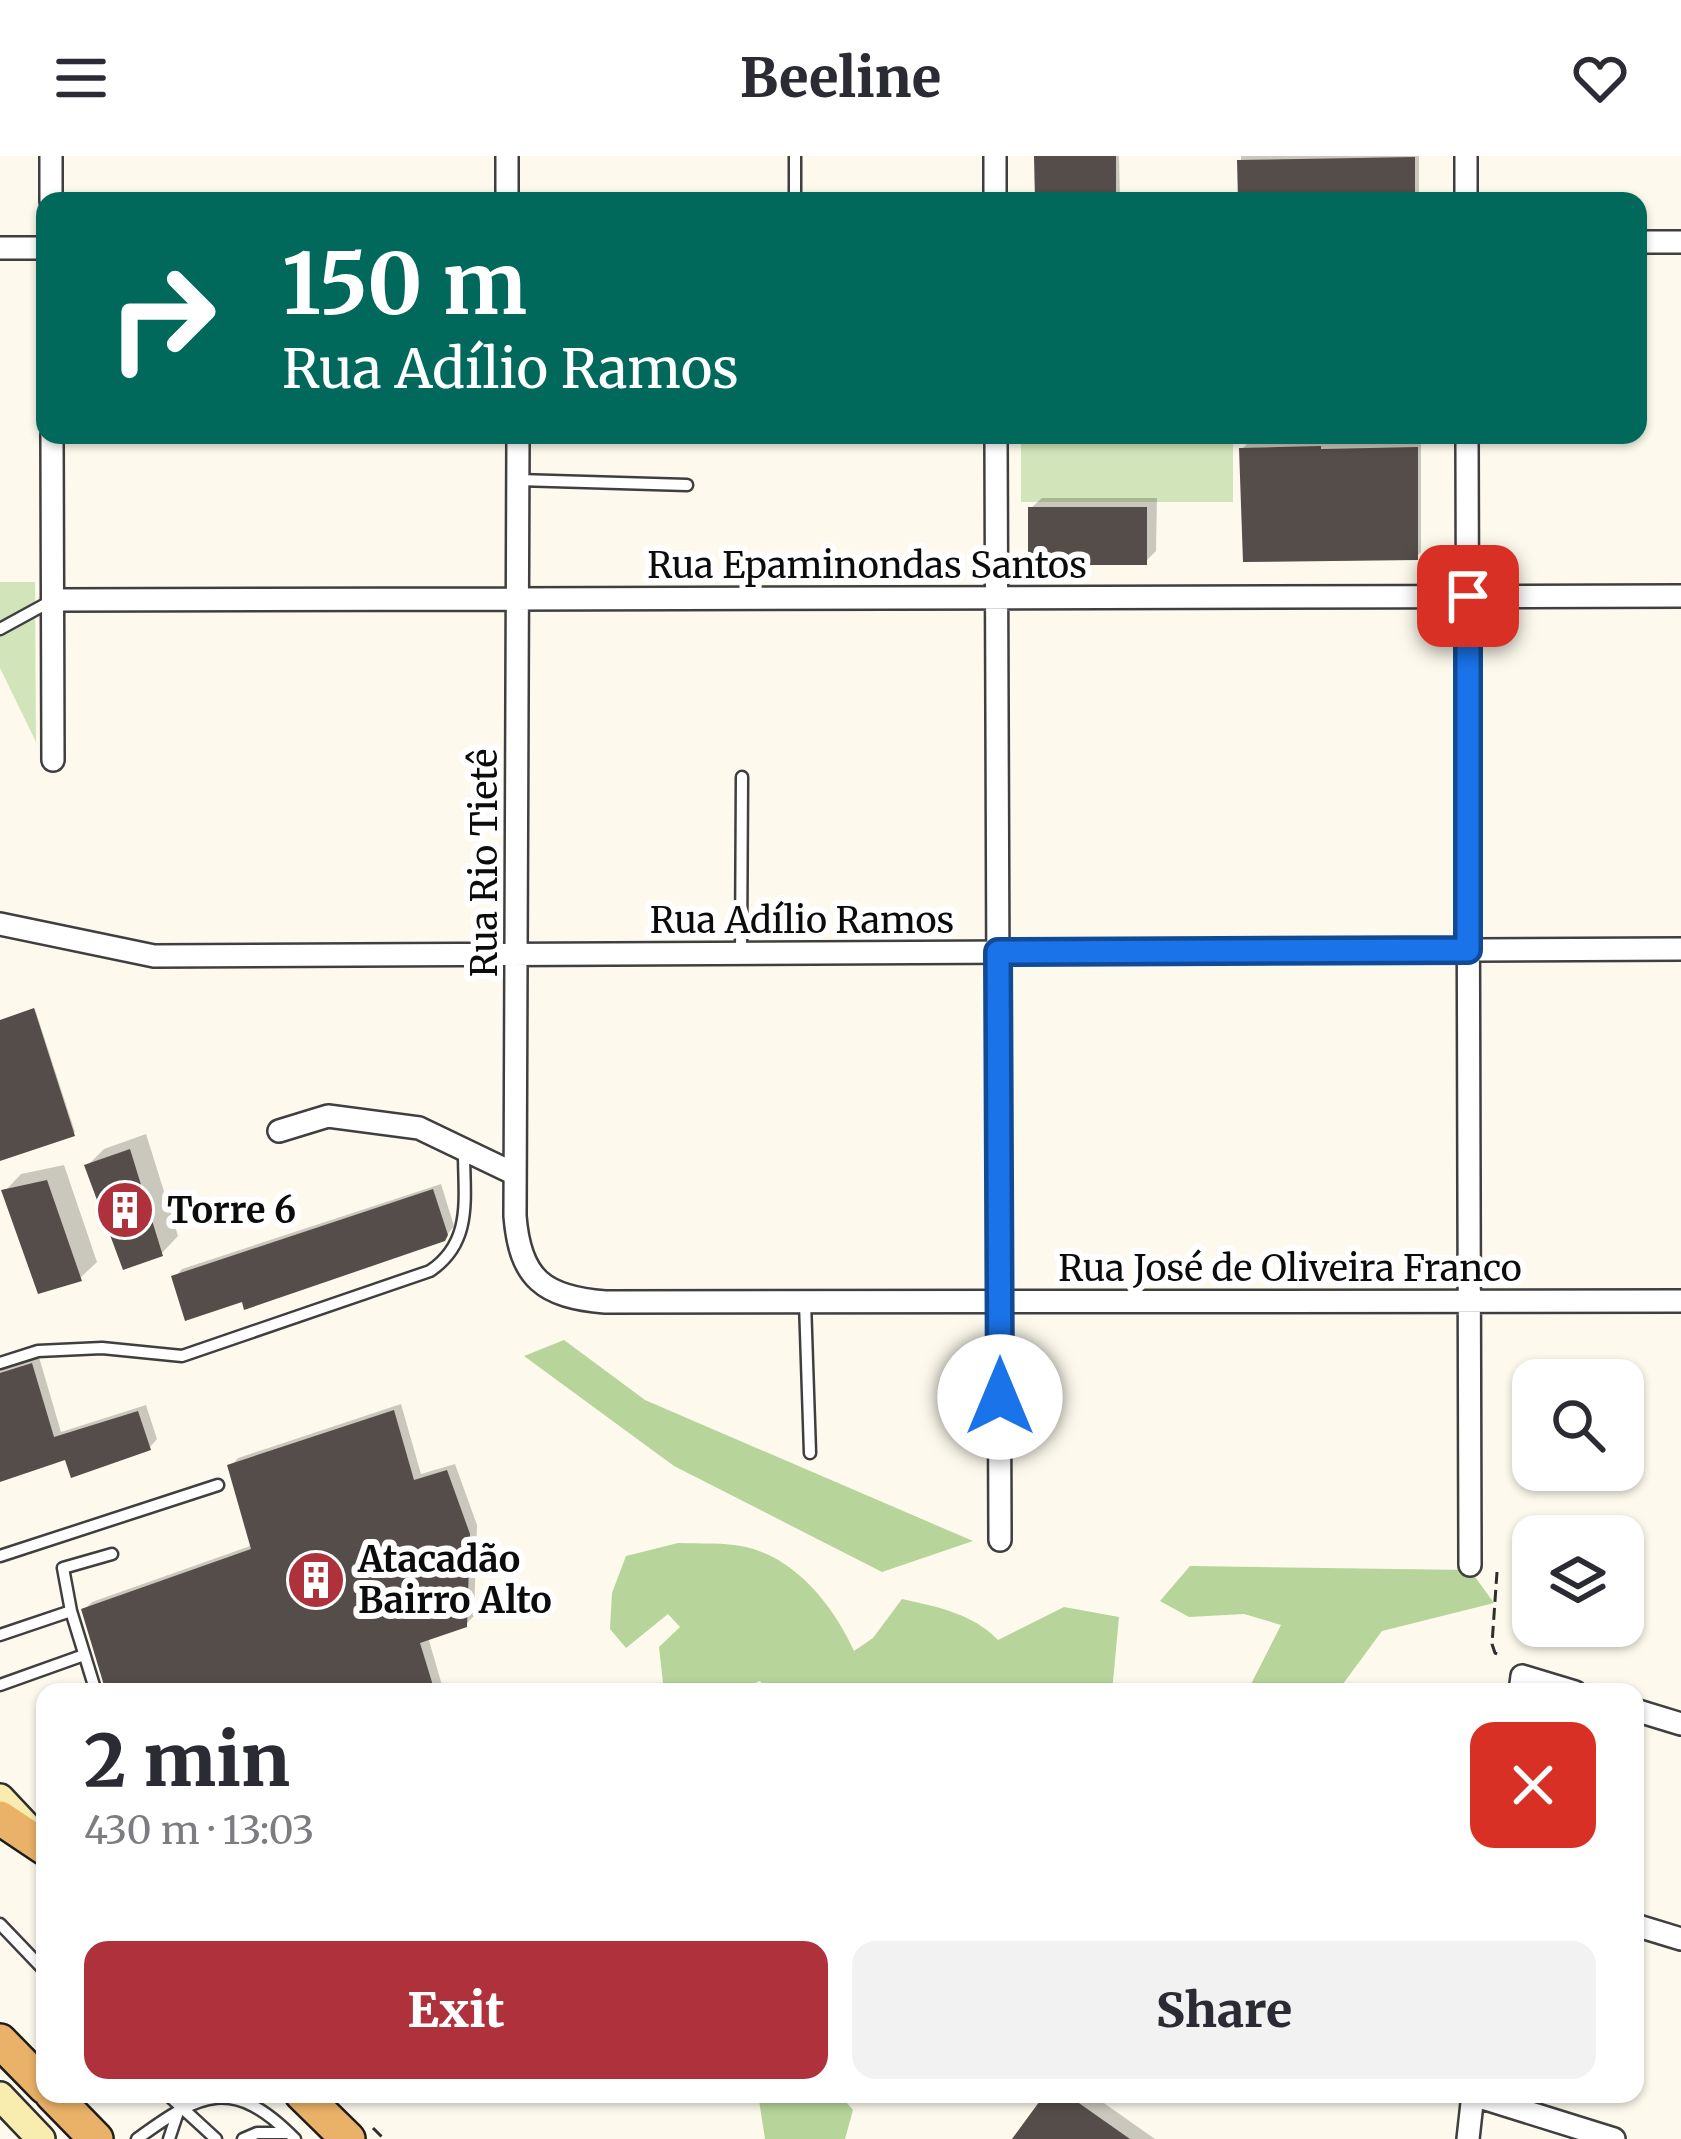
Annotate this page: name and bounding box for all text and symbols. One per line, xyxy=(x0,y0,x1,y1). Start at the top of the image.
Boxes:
text: Beeline xyxy=(740,44,941,112)
icon: menu xyxy=(48,45,114,111)
icon: heart xyxy=(1567,45,1633,111)
text: 150 m xyxy=(282,231,527,337)
icon: right xyxy=(84,240,240,396)
text: Rua Adílio Ramos xyxy=(282,335,739,403)
street label: Rua Epaminondas Santos xyxy=(647,543,1087,588)
pin xyxy=(1417,545,1519,647)
icon: arrive xyxy=(1435,563,1501,629)
street label: Rua Rio Tietê xyxy=(462,749,507,977)
street label: Rua Adílio Ramos xyxy=(650,898,954,943)
building icon: Torre 6 xyxy=(94,1179,156,1241)
place label: Torre 6 xyxy=(167,1188,296,1233)
street label: Rua José de Oliveira Franco xyxy=(1058,1246,1522,1291)
position arrow xyxy=(937,1334,1063,1460)
map controls xyxy=(1512,1359,1644,1647)
button: search xyxy=(1512,1359,1644,1491)
button: layers xyxy=(1512,1515,1644,1647)
place label: Atacadão Bairro Alto xyxy=(357,1537,552,1623)
building icon: Atacadão Bairro Alto xyxy=(285,1549,347,1611)
text: 2 min xyxy=(84,1715,290,1806)
button: close xyxy=(1470,1722,1596,1848)
text: 430 m · 13:03 xyxy=(84,1806,314,1855)
button: Exit xyxy=(84,1941,828,2079)
button: Share xyxy=(852,1941,1596,2079)

